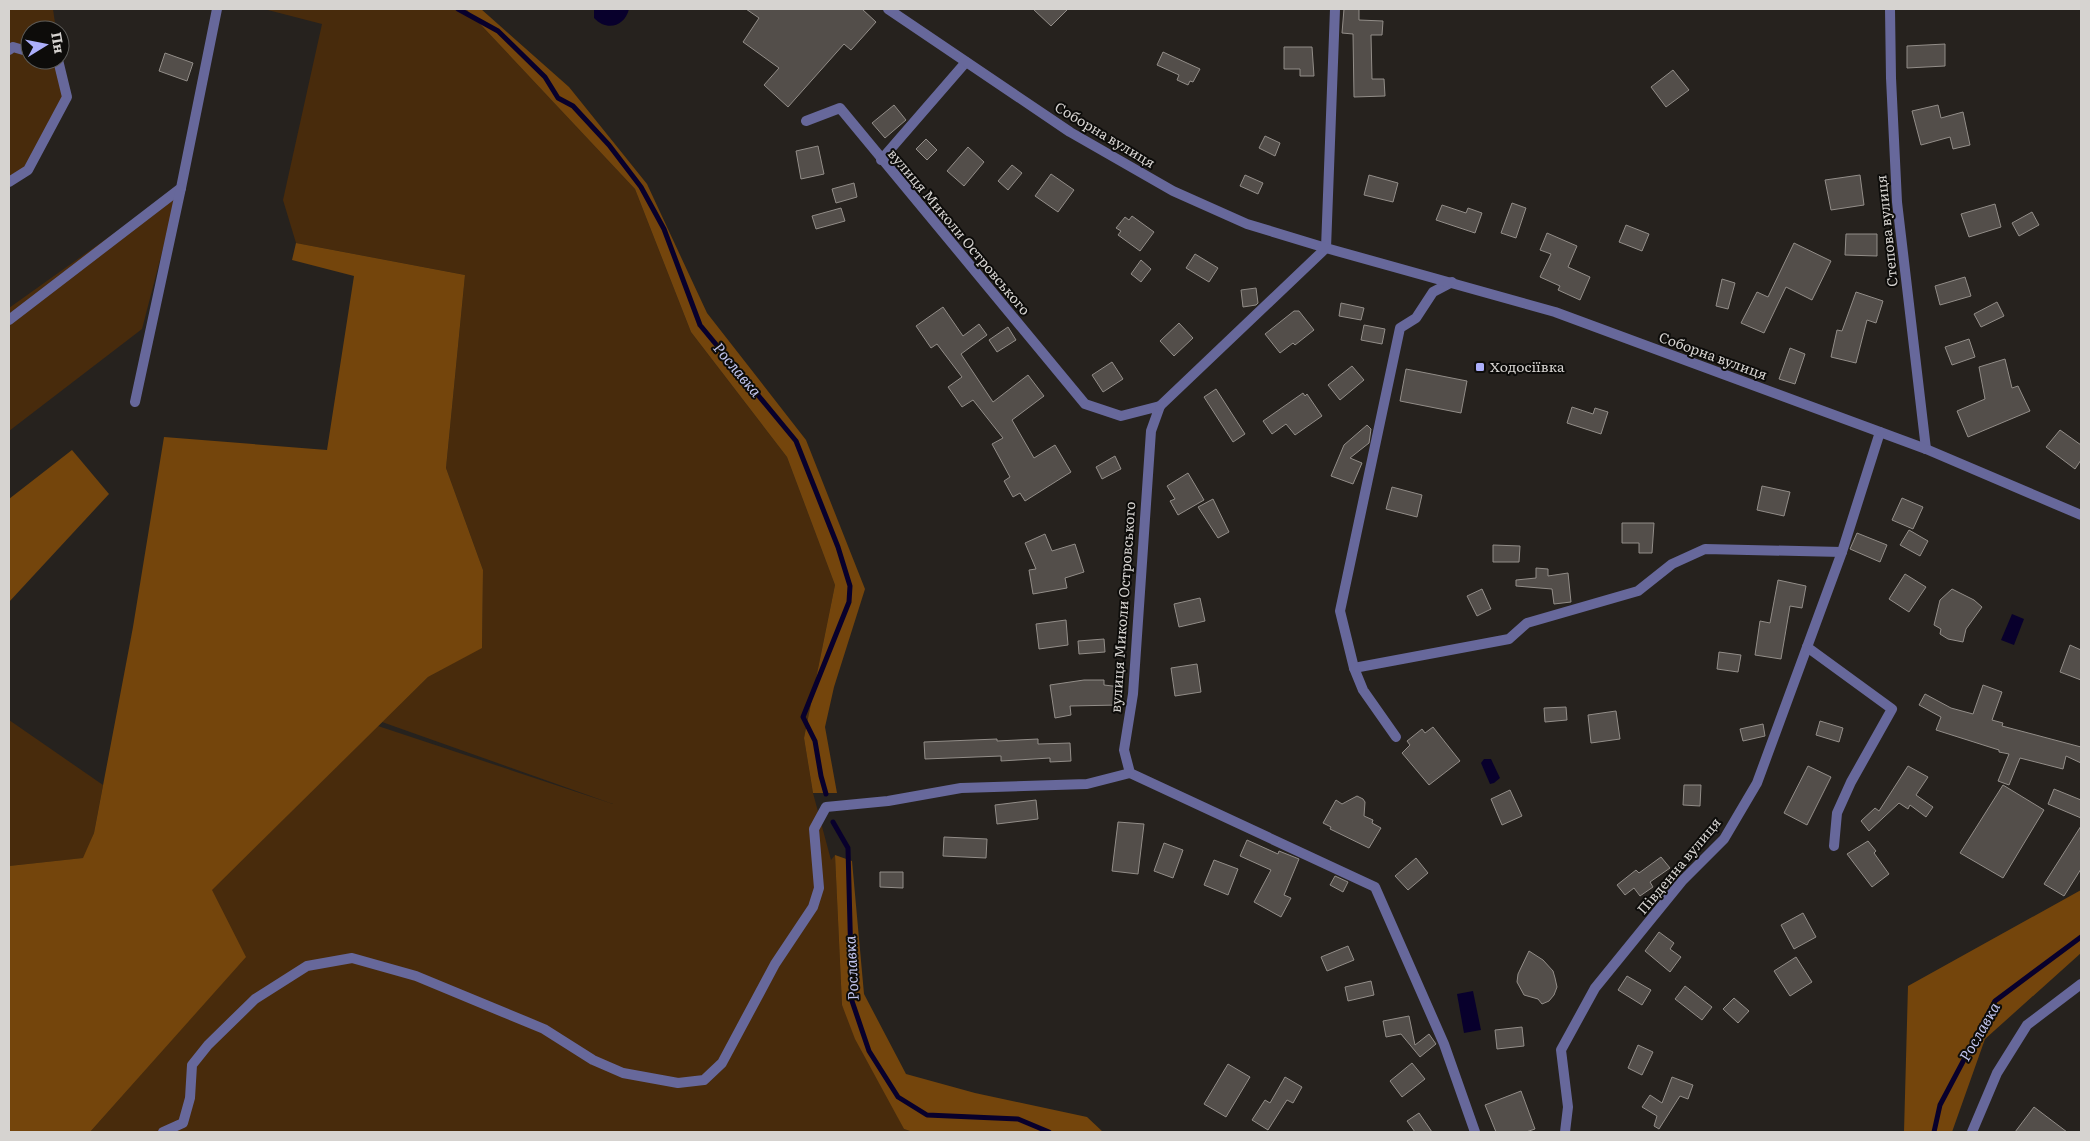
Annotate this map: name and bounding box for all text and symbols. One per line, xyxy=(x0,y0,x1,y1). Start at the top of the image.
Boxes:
north arrow xyxy=(20,20,70,70)
text: Пн xyxy=(47,30,71,55)
street label: Соборна вулиця xyxy=(1052,96,1159,172)
street label: вулиця Миколи Островського xyxy=(884,144,1035,319)
street label: Степова вулиця xyxy=(1870,174,1902,288)
street label: Соборна вулиця xyxy=(1656,326,1770,384)
water label: Рославка xyxy=(708,337,768,402)
place label: Ходосіївка xyxy=(1490,356,1565,376)
marker: Ходосіївка xyxy=(1474,361,1486,373)
street label: вулиця Миколи Островського xyxy=(1105,501,1139,713)
street label: Південна вулиця xyxy=(1632,813,1725,918)
water label: Рославка xyxy=(837,935,864,1001)
water label: Рославка xyxy=(1953,997,2005,1065)

